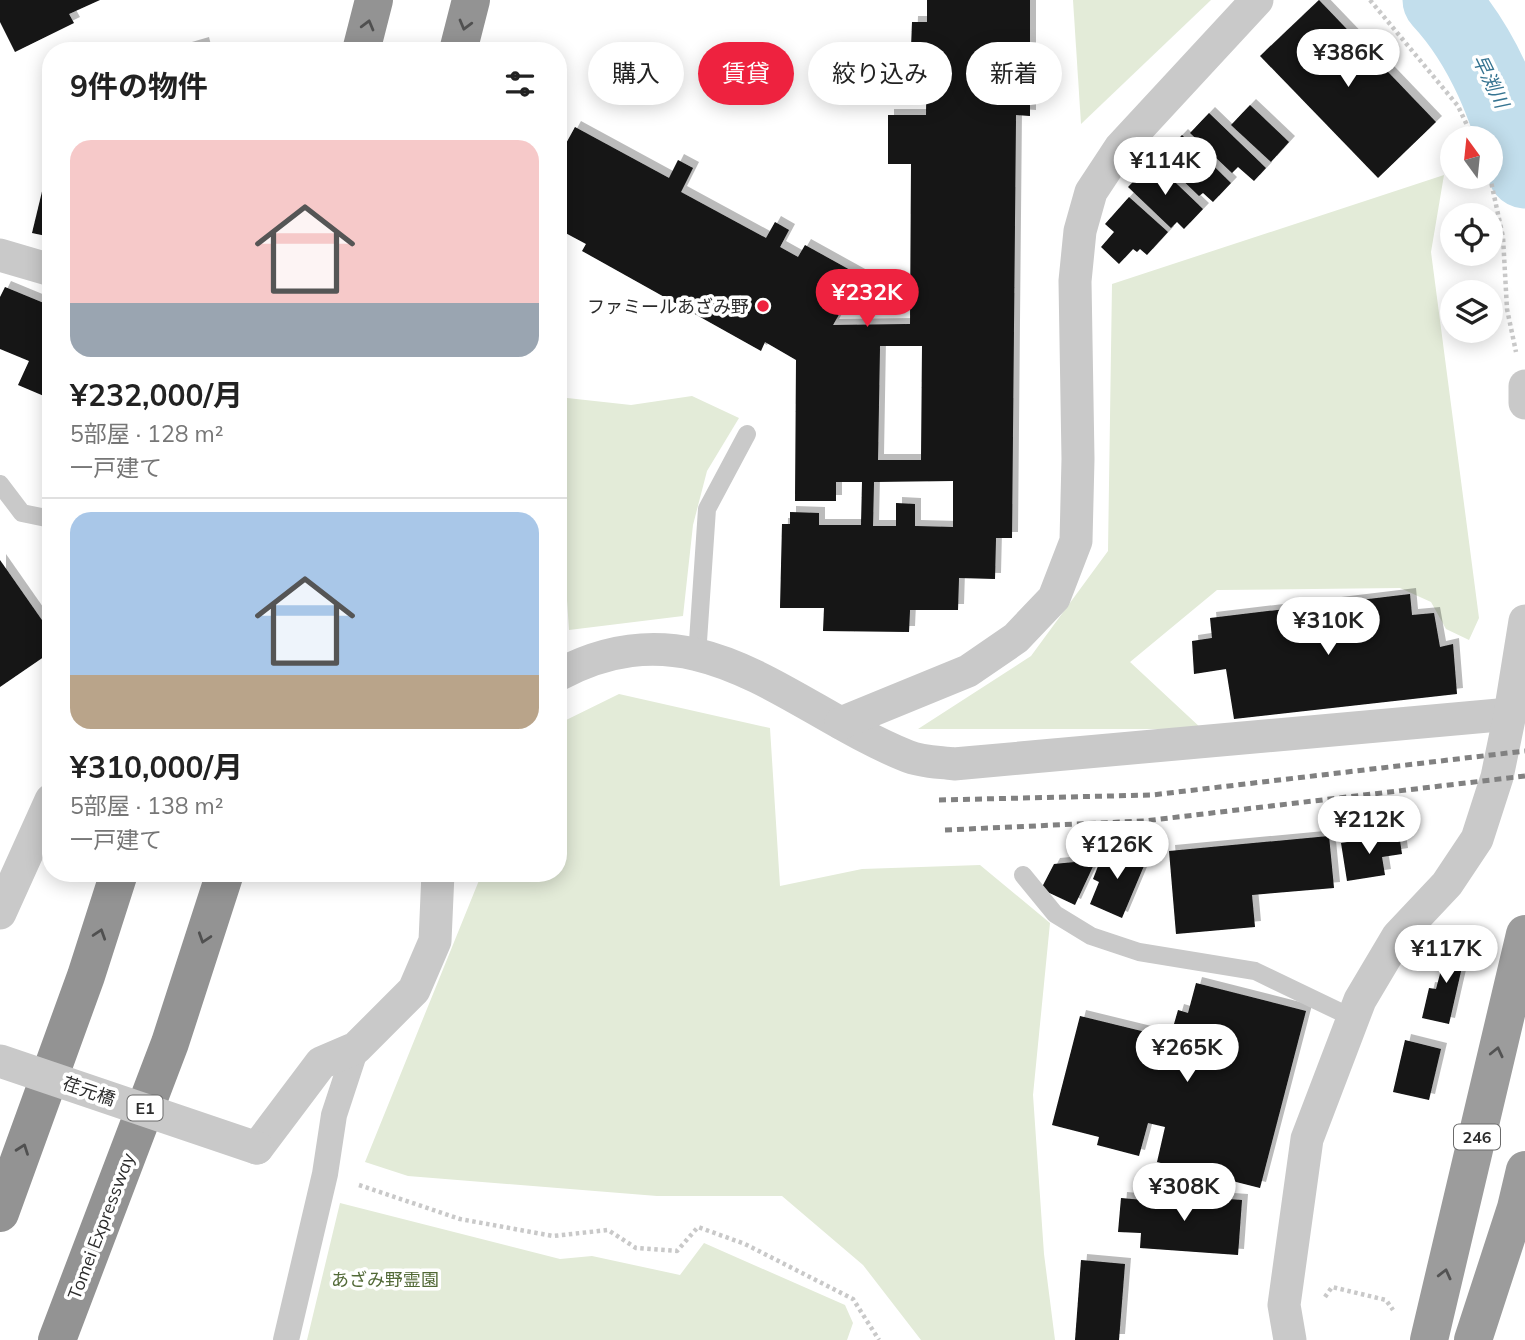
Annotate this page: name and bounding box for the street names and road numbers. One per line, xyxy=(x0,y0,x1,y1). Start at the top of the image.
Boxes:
street label: 荏元橋 xyxy=(60,1071,118,1111)
road number: E1 xyxy=(128,1096,162,1120)
road number: 246 xyxy=(1454,1124,1500,1149)
street label: Tomei Expressway xyxy=(62,1149,140,1302)

